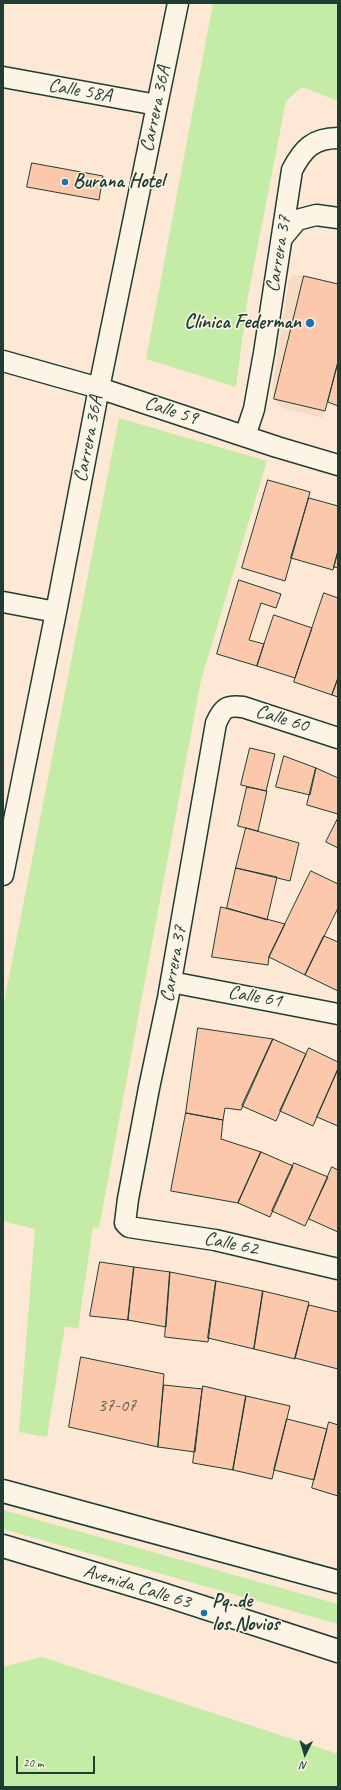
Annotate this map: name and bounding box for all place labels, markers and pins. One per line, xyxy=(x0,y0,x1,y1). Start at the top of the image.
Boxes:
place label: Burana Hotel xyxy=(73,170,164,194)
marker: Burana Hotel xyxy=(60,177,70,187)
place label: Clínica Federman xyxy=(184,311,301,335)
marker: Clínica Federman xyxy=(304,317,316,329)
place label: Pq. de los Novios xyxy=(212,1590,279,1637)
marker: Pq. de los Novios xyxy=(199,1608,209,1618)

